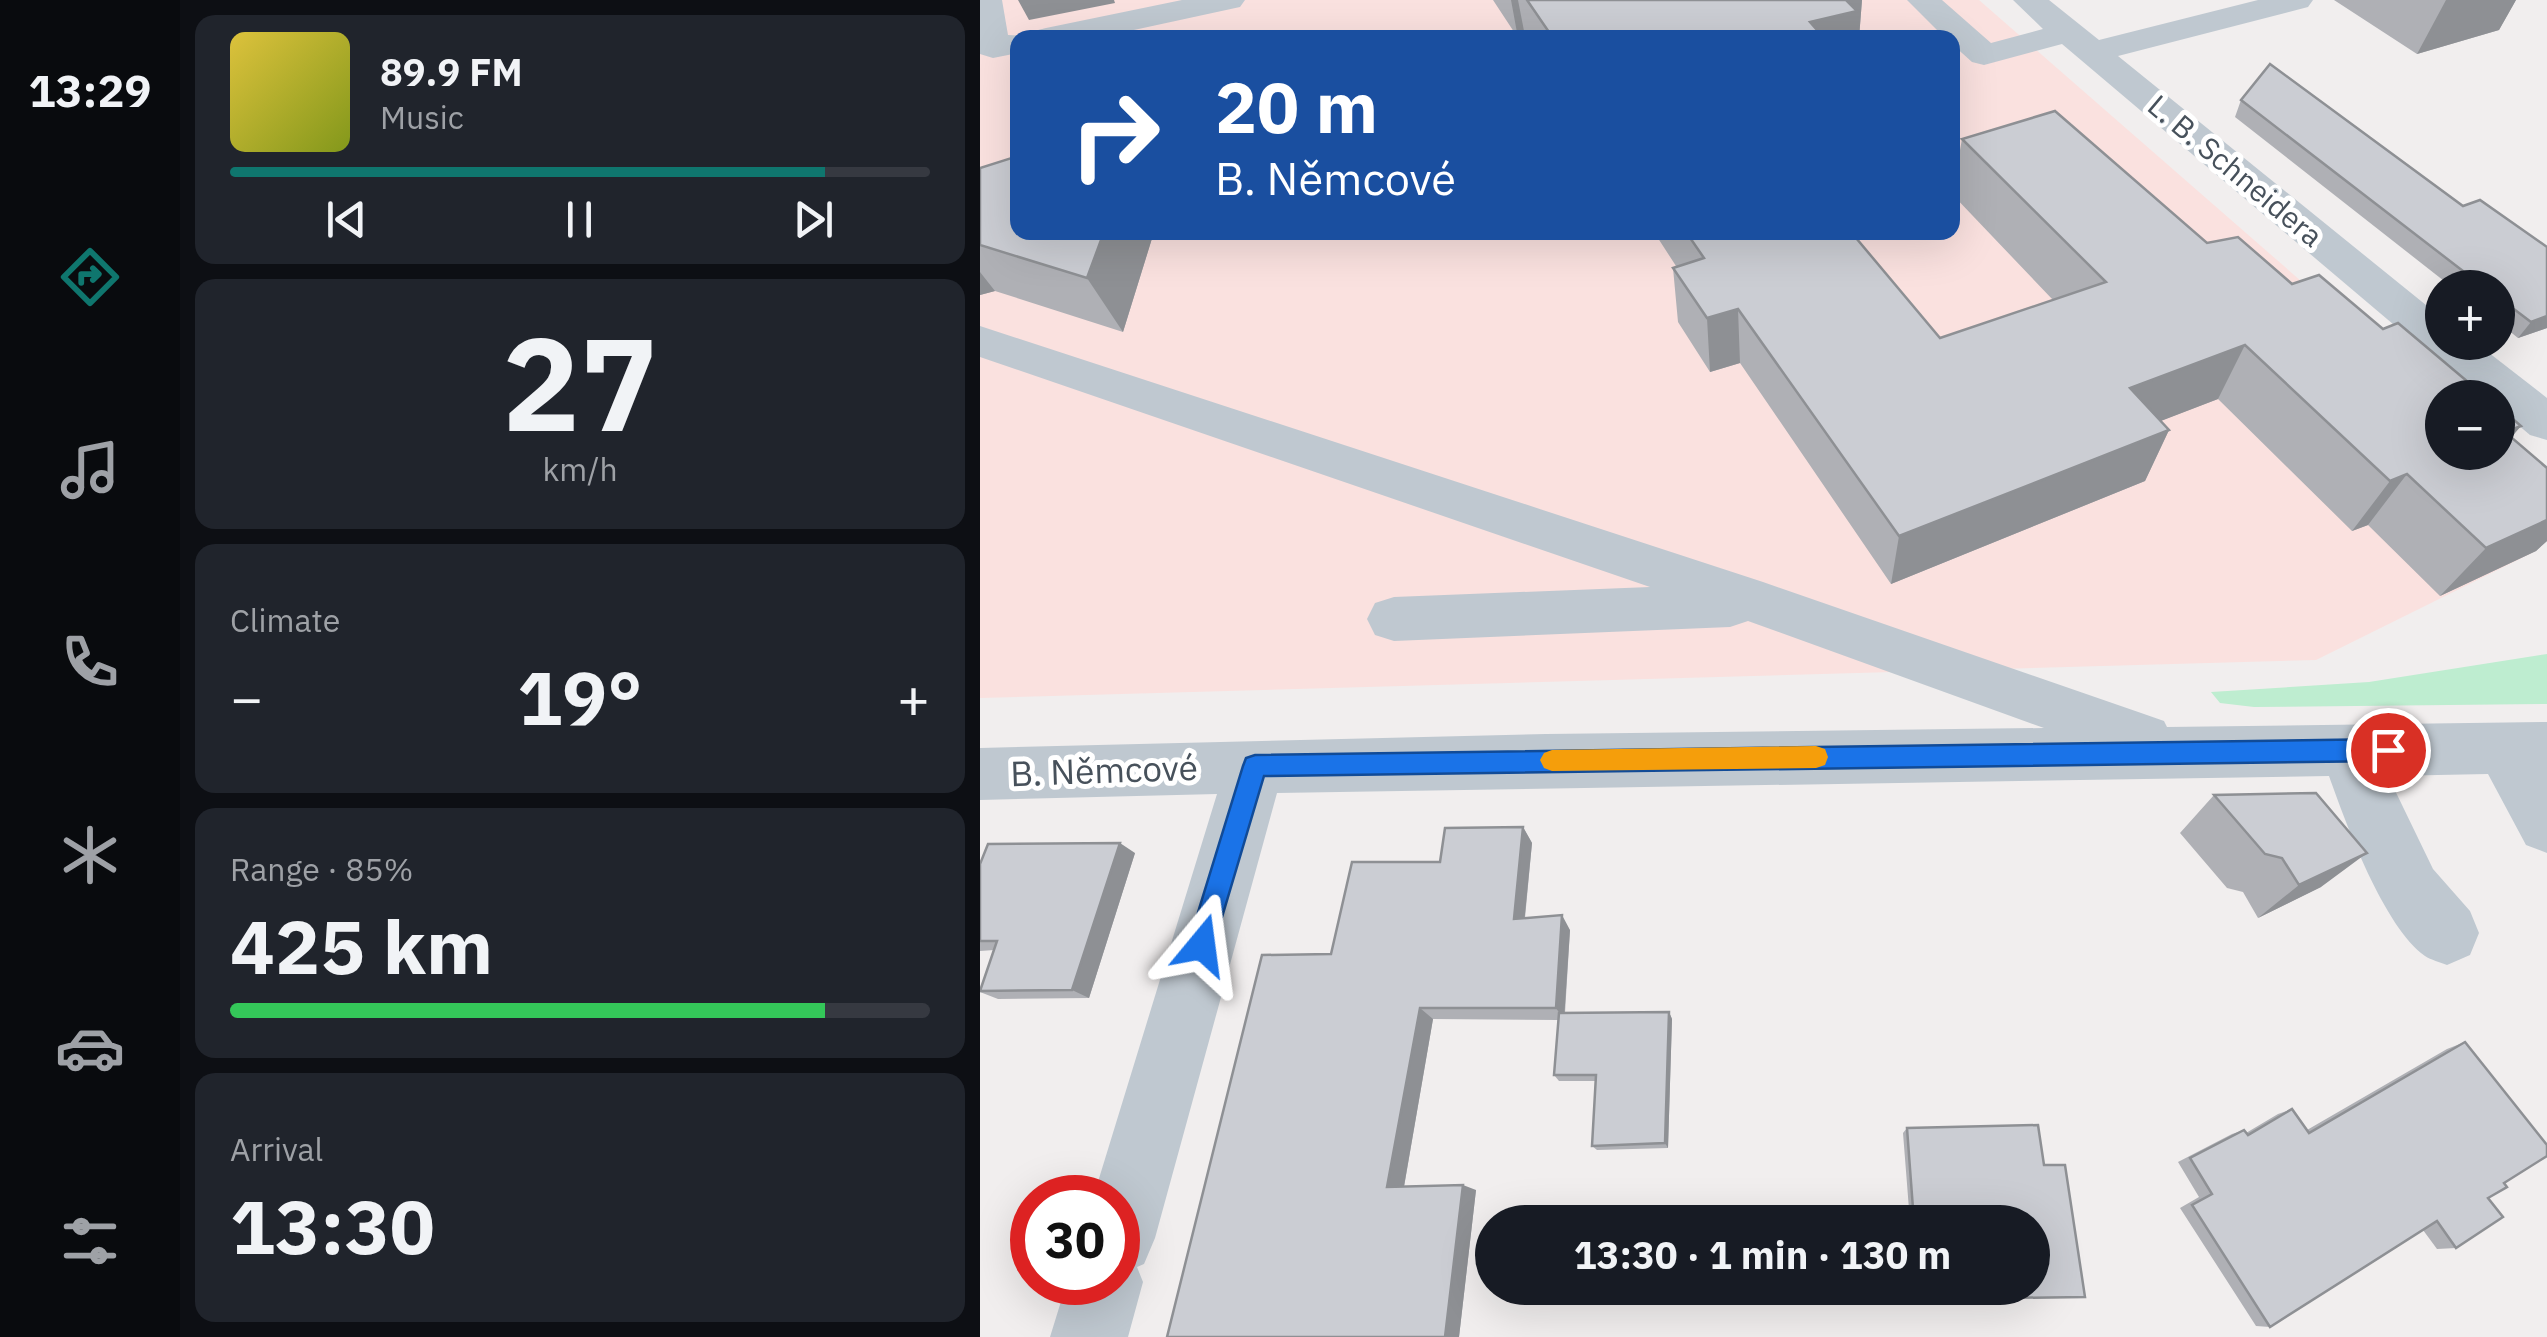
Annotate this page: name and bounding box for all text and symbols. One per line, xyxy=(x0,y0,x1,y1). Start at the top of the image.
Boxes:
text: 89.9 FM xyxy=(380,47,523,96)
text: 13:29 xyxy=(29,61,151,119)
text: 20 m xyxy=(1215,61,1378,152)
icon: right xyxy=(1050,70,1180,200)
street label: L. B. Schneidera xyxy=(2140,85,2332,255)
text: Music xyxy=(380,96,464,138)
text: B. Němcové xyxy=(1215,149,1456,207)
icon: previous xyxy=(319,192,374,247)
icon: pause xyxy=(552,192,607,247)
icon: next xyxy=(786,192,841,247)
icon: directions xyxy=(55,242,125,312)
map controls xyxy=(2425,270,2515,470)
button: + xyxy=(2425,270,2515,360)
text: 27 xyxy=(502,298,658,467)
button: − xyxy=(2425,380,2515,470)
icon: music xyxy=(55,435,125,505)
text: km/h xyxy=(542,448,618,490)
text: Climate xyxy=(230,599,340,641)
icon: phone xyxy=(55,627,125,697)
text: 19° xyxy=(517,648,643,746)
text: − xyxy=(230,662,263,733)
text: + xyxy=(897,662,930,733)
pin xyxy=(2346,708,2431,793)
icon: arrive xyxy=(2361,723,2416,778)
street label: B. Němcové xyxy=(1010,744,1198,796)
icon: climate xyxy=(55,820,125,890)
text: Range · 85% xyxy=(230,848,413,890)
position arrow xyxy=(1150,893,1254,997)
text: 425 km xyxy=(230,897,493,995)
icon: car xyxy=(55,1013,125,1083)
text: Arrival xyxy=(230,1128,323,1170)
speed limit sign: 30 xyxy=(1010,1175,1140,1305)
text: 13:30 xyxy=(230,1177,435,1275)
icon: filters xyxy=(55,1206,125,1276)
text: 13:30 · 1 min · 130 m xyxy=(1574,1230,1951,1279)

